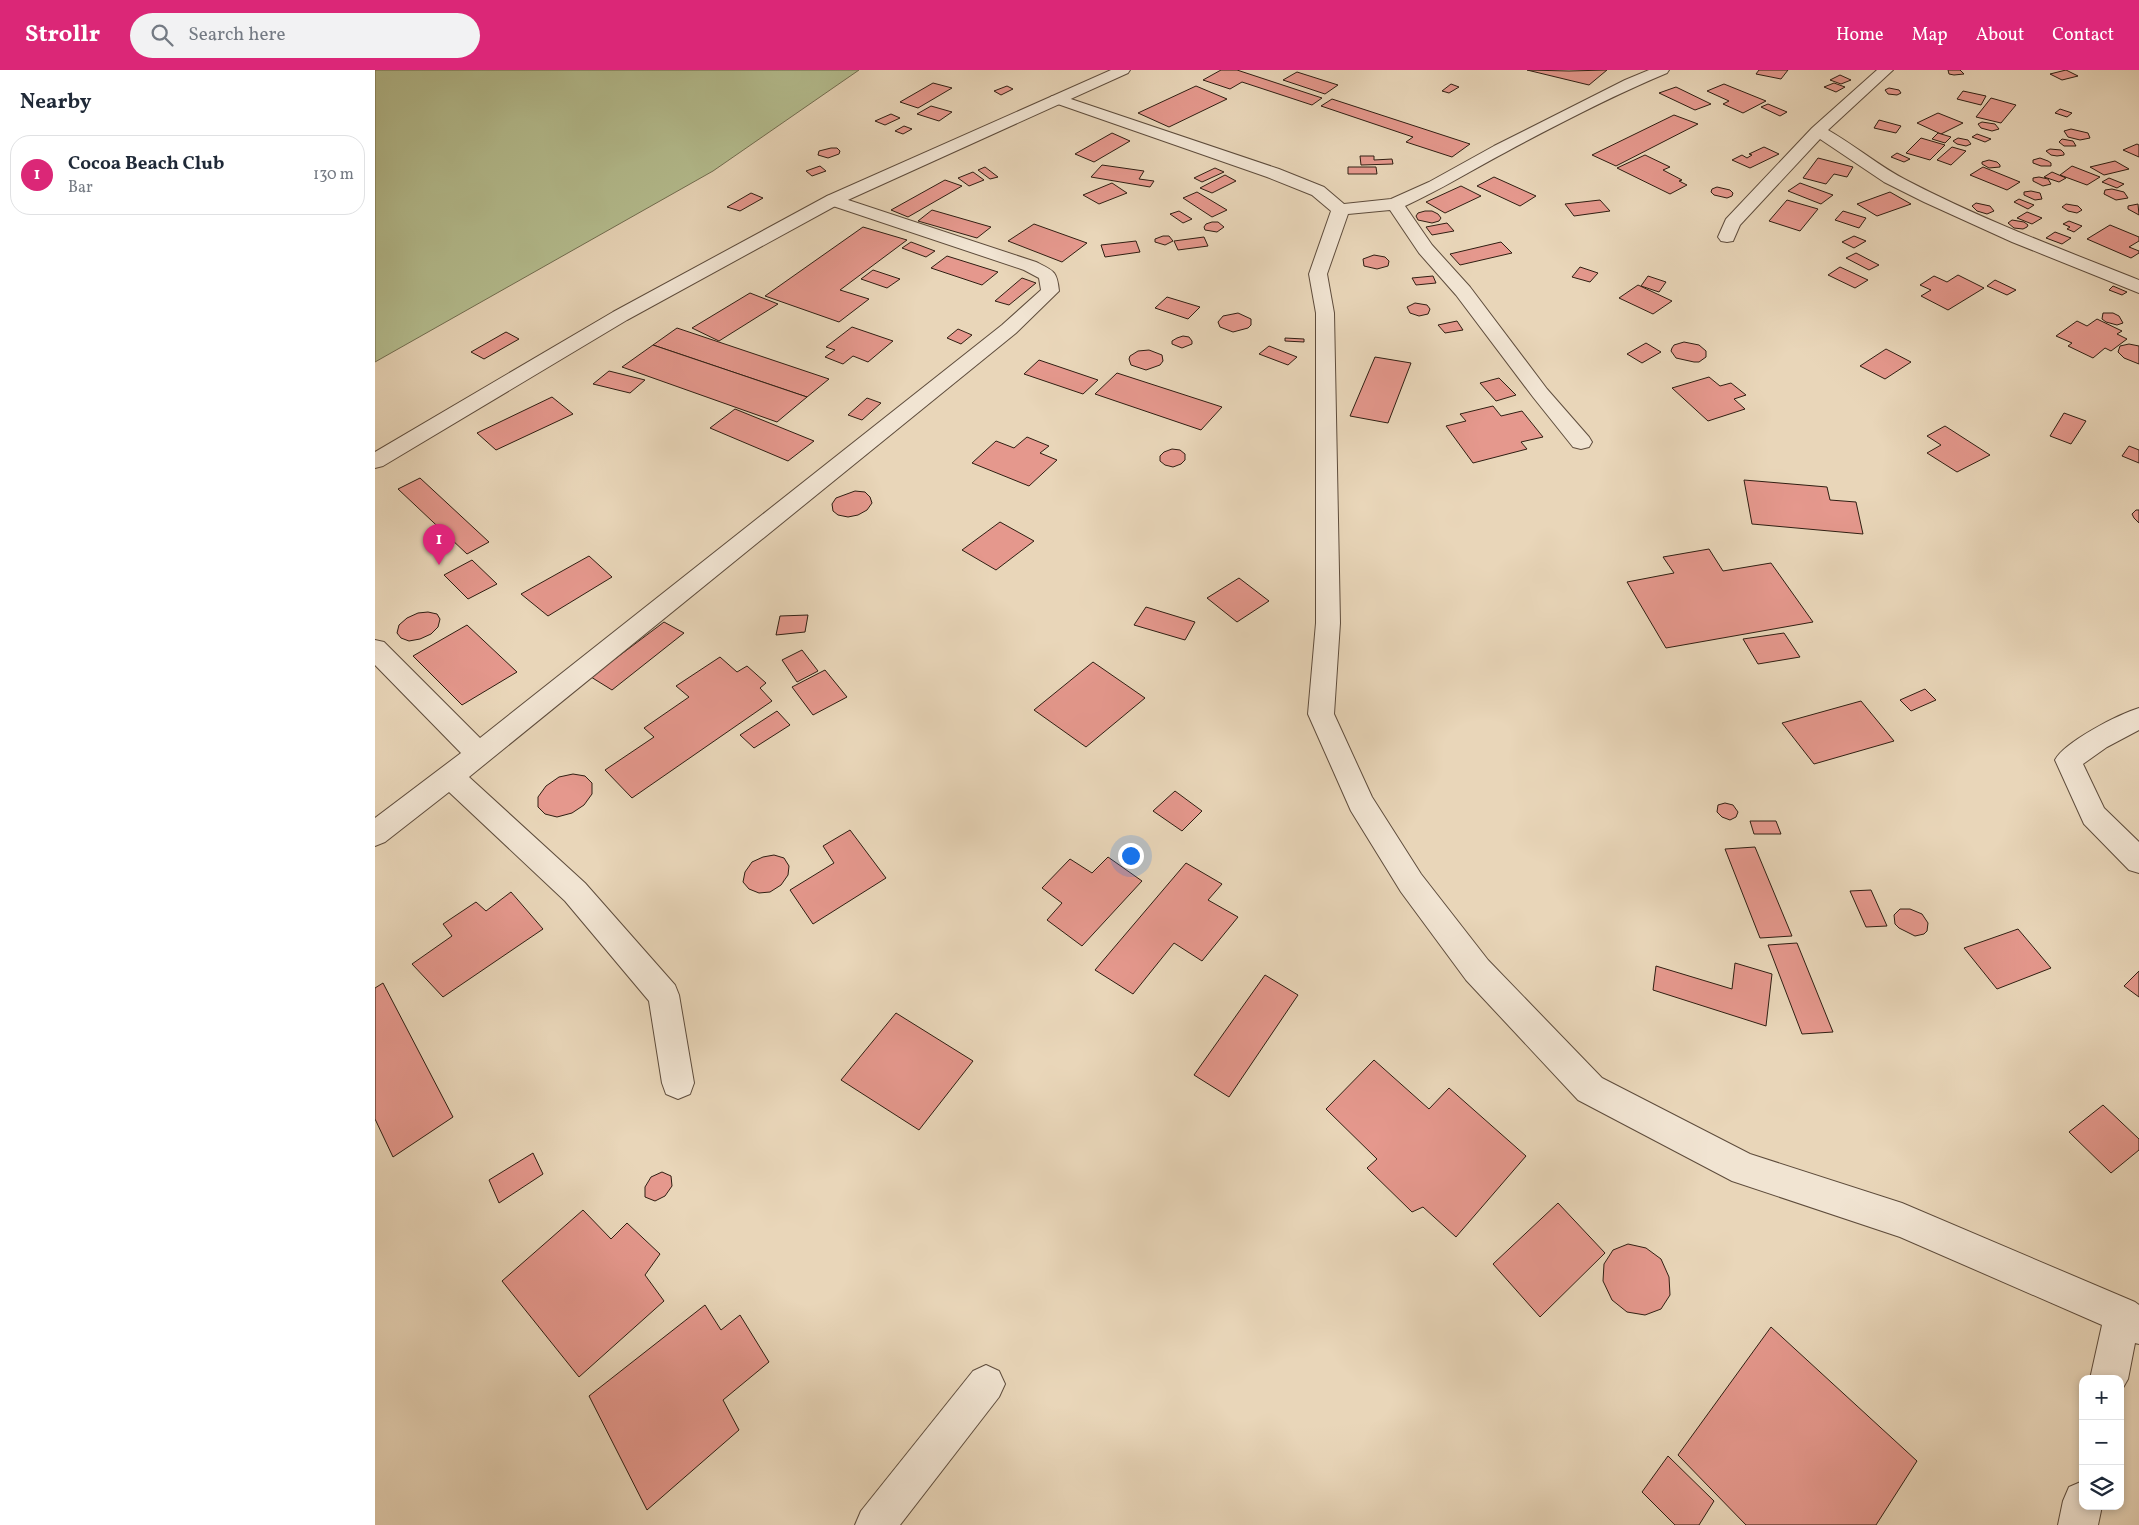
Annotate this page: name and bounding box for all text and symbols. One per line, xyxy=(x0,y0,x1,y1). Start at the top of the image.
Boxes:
search box xyxy=(130,13,480,58)
text: Strollr xyxy=(25,18,100,52)
icon: search xyxy=(148,21,176,49)
text: Search here xyxy=(188,22,286,48)
text: Home xyxy=(1836,23,1884,48)
text: Map xyxy=(1912,23,1948,48)
text: About xyxy=(1976,23,2024,48)
text: Contact xyxy=(2052,23,2114,48)
text: Nearby xyxy=(20,88,91,117)
text: Cocoa Beach Club xyxy=(68,151,224,177)
text: 1 xyxy=(34,164,40,186)
text: 130 m xyxy=(313,164,354,186)
text: Bar xyxy=(68,177,93,199)
pin: 1 xyxy=(423,524,455,565)
your location xyxy=(1118,843,1144,869)
map controls xyxy=(2079,1375,2124,1510)
button: + xyxy=(2079,1375,2124,1420)
button: − xyxy=(2079,1420,2124,1465)
button: layers xyxy=(2079,1465,2124,1510)

